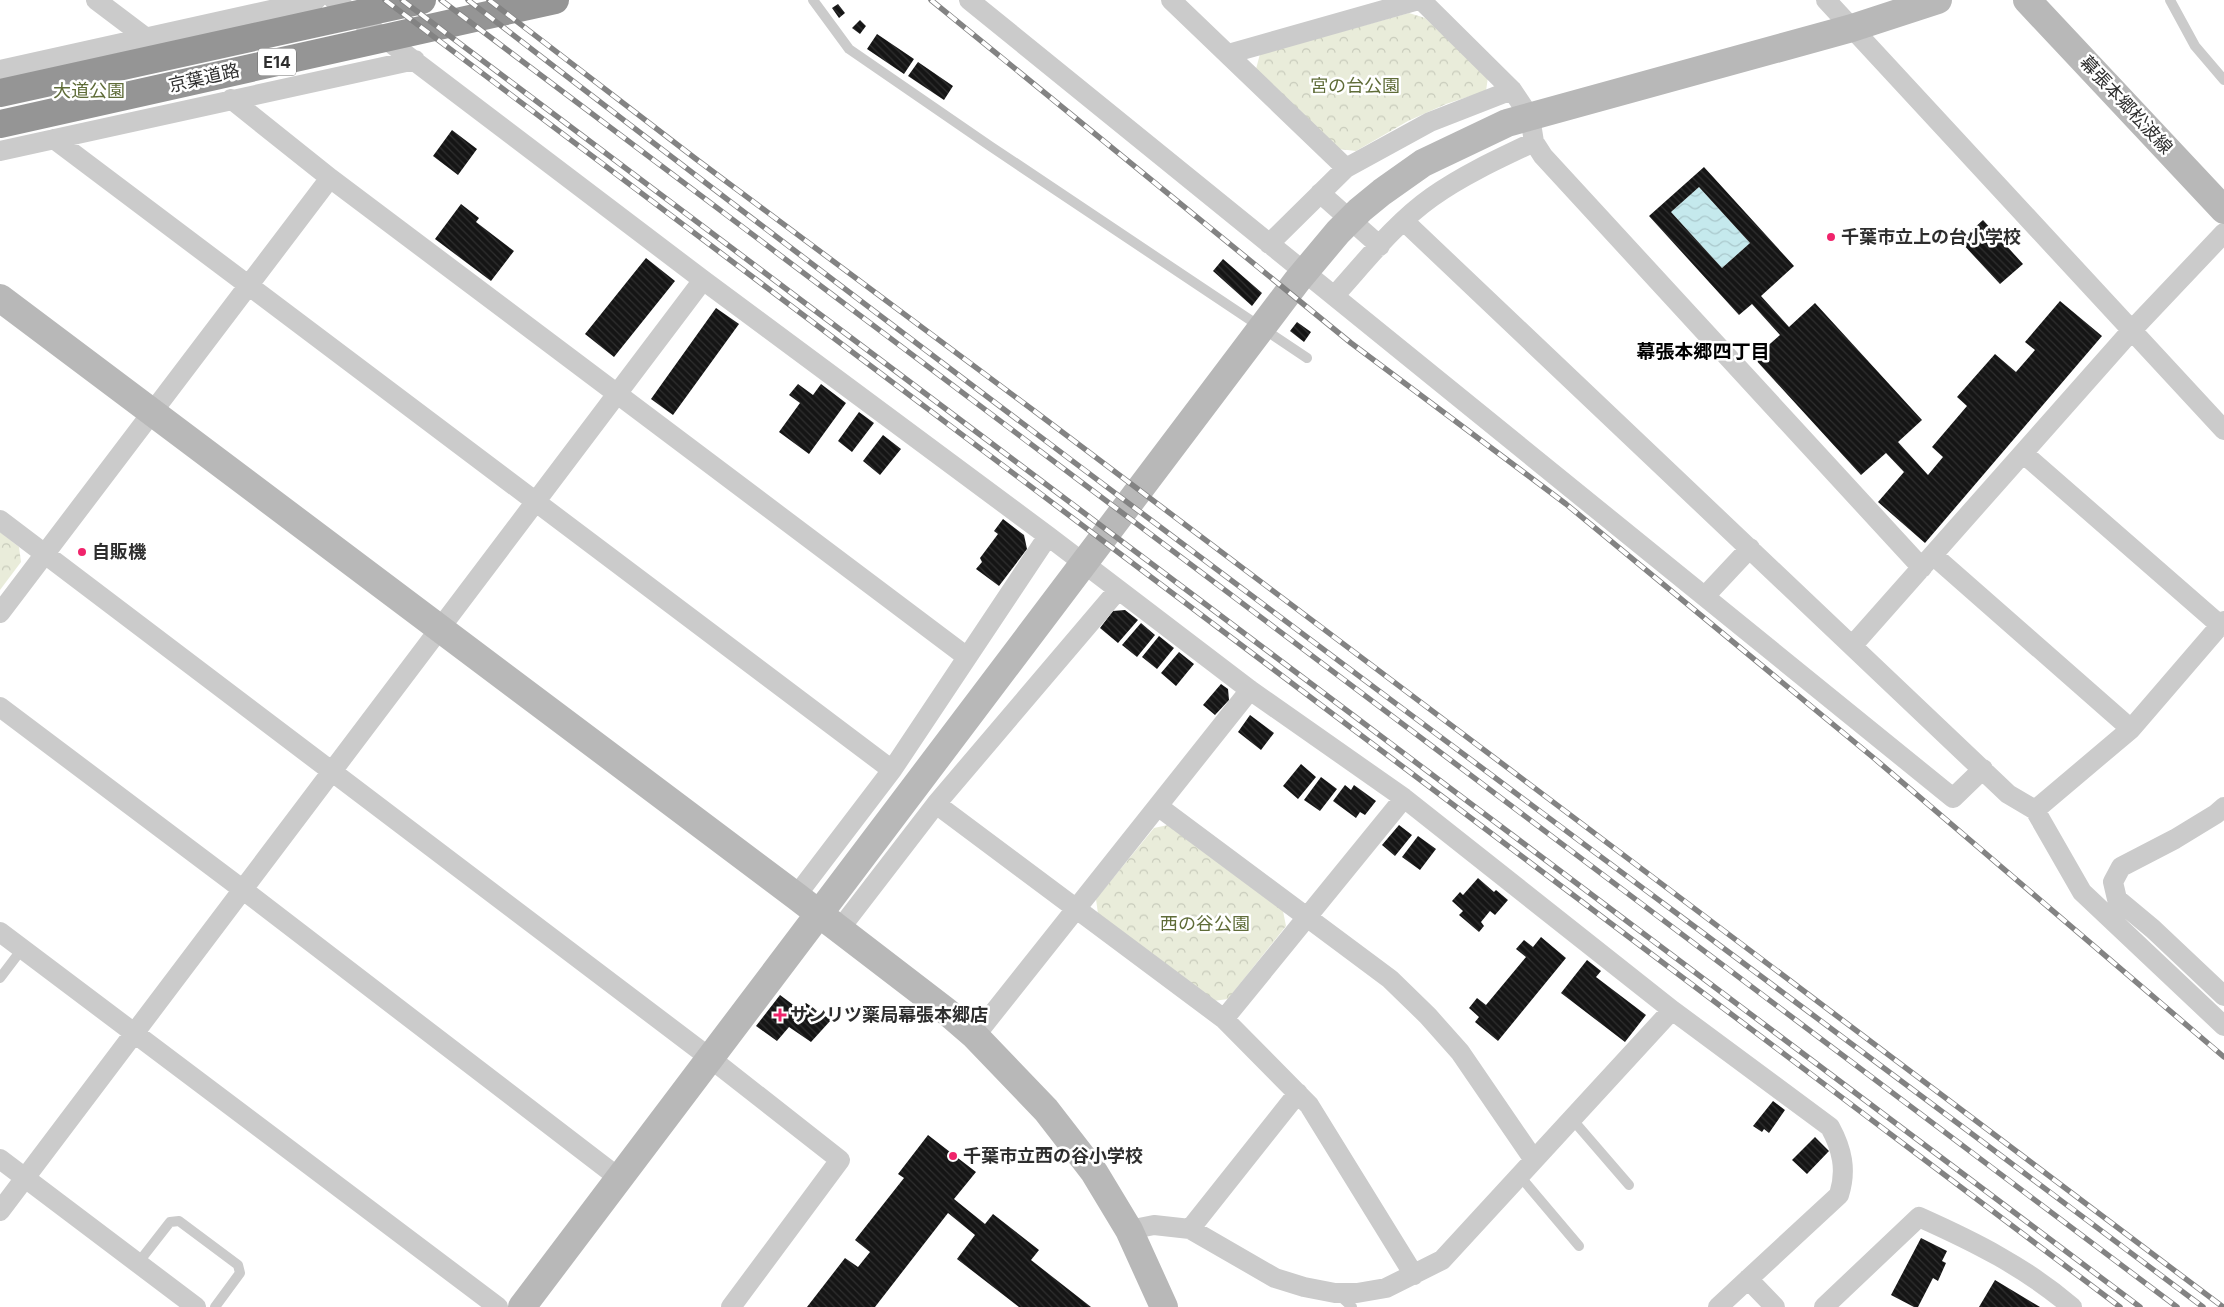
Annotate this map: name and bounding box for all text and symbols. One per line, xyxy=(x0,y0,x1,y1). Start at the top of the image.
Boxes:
road number: E14 xyxy=(258,48,296,76)
street label: 幕張本郷松波線 xyxy=(2076,51,2177,158)
street label: 京葉道路 xyxy=(166,59,241,96)
park label: 宮の台公園 xyxy=(1310,75,1400,96)
park label: 大道公園 xyxy=(53,80,125,101)
place label: 千葉市立上の台小学校 xyxy=(1841,226,2021,247)
marker: 千葉市立上の台小学校 xyxy=(1825,231,1837,243)
district label: 幕張本郷四丁目 xyxy=(1636,340,1770,363)
place label: 自販機 xyxy=(92,541,147,562)
marker: 自販機 xyxy=(76,546,88,558)
park label: 西の谷公園 xyxy=(1160,913,1250,934)
place label: サンリツ薬局幕張本郷店 xyxy=(790,1004,988,1025)
marker: サンリツ薬局幕張本郷店 xyxy=(774,1009,786,1021)
place label: 千葉市立西の谷小学校 xyxy=(963,1145,1143,1166)
marker: 千葉市立西の谷小学校 xyxy=(947,1150,959,1162)

